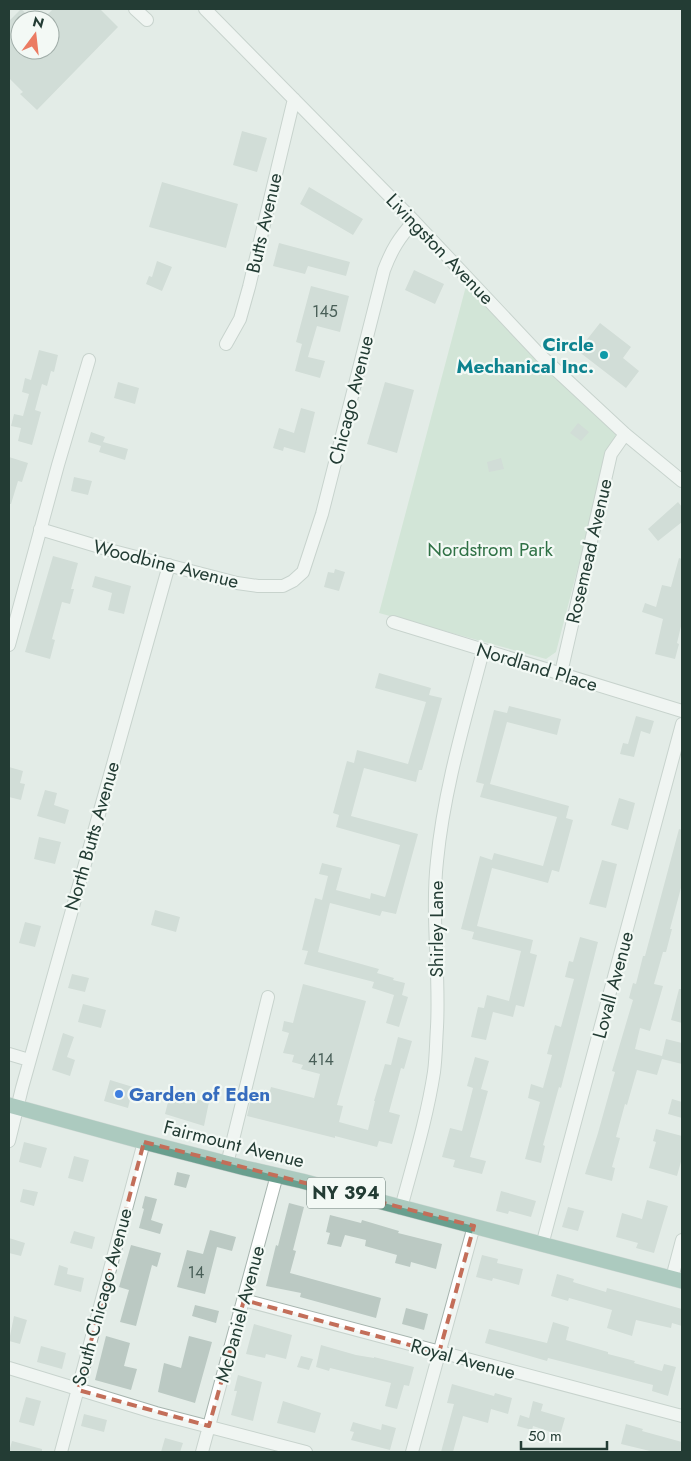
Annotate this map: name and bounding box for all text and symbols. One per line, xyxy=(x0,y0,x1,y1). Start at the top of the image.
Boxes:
north arrow xyxy=(10,10,60,60)
text: N xyxy=(30,11,46,34)
street label: Butts Avenue xyxy=(239,170,289,276)
street label: Livingston Avenue xyxy=(380,187,500,311)
house number: 145 xyxy=(312,300,338,323)
place label: Circle Mechanical Inc. xyxy=(457,331,594,380)
street label: Chicago Avenue xyxy=(322,332,380,467)
marker: Circle Mechanical Inc. xyxy=(598,349,610,361)
street label: Rosemead Avenue xyxy=(559,476,619,626)
street label: Woodbine Avenue xyxy=(90,533,242,595)
park label: Nordstrom Park xyxy=(427,536,553,563)
street label: Nordland Place xyxy=(473,636,601,698)
street label: North Butts Avenue xyxy=(58,758,126,914)
street label: Shirley Lane xyxy=(423,880,450,978)
street label: Lovall Avenue xyxy=(586,928,640,1042)
house number: 414 xyxy=(308,1048,334,1071)
place label: Garden of Eden xyxy=(129,1081,270,1108)
marker: Garden of Eden xyxy=(113,1088,125,1100)
street label: Fairmount Avenue xyxy=(161,1113,307,1175)
road number: NY 394 xyxy=(307,1178,385,1208)
street label: South Chicago Avenue xyxy=(65,1205,139,1389)
street label: McDaniel Avenue xyxy=(209,1242,271,1385)
house number: 14 xyxy=(188,1261,204,1284)
street label: Royal Avenue xyxy=(408,1332,519,1386)
scale bar xyxy=(521,1418,607,1450)
text: 50 m xyxy=(528,1425,562,1447)

